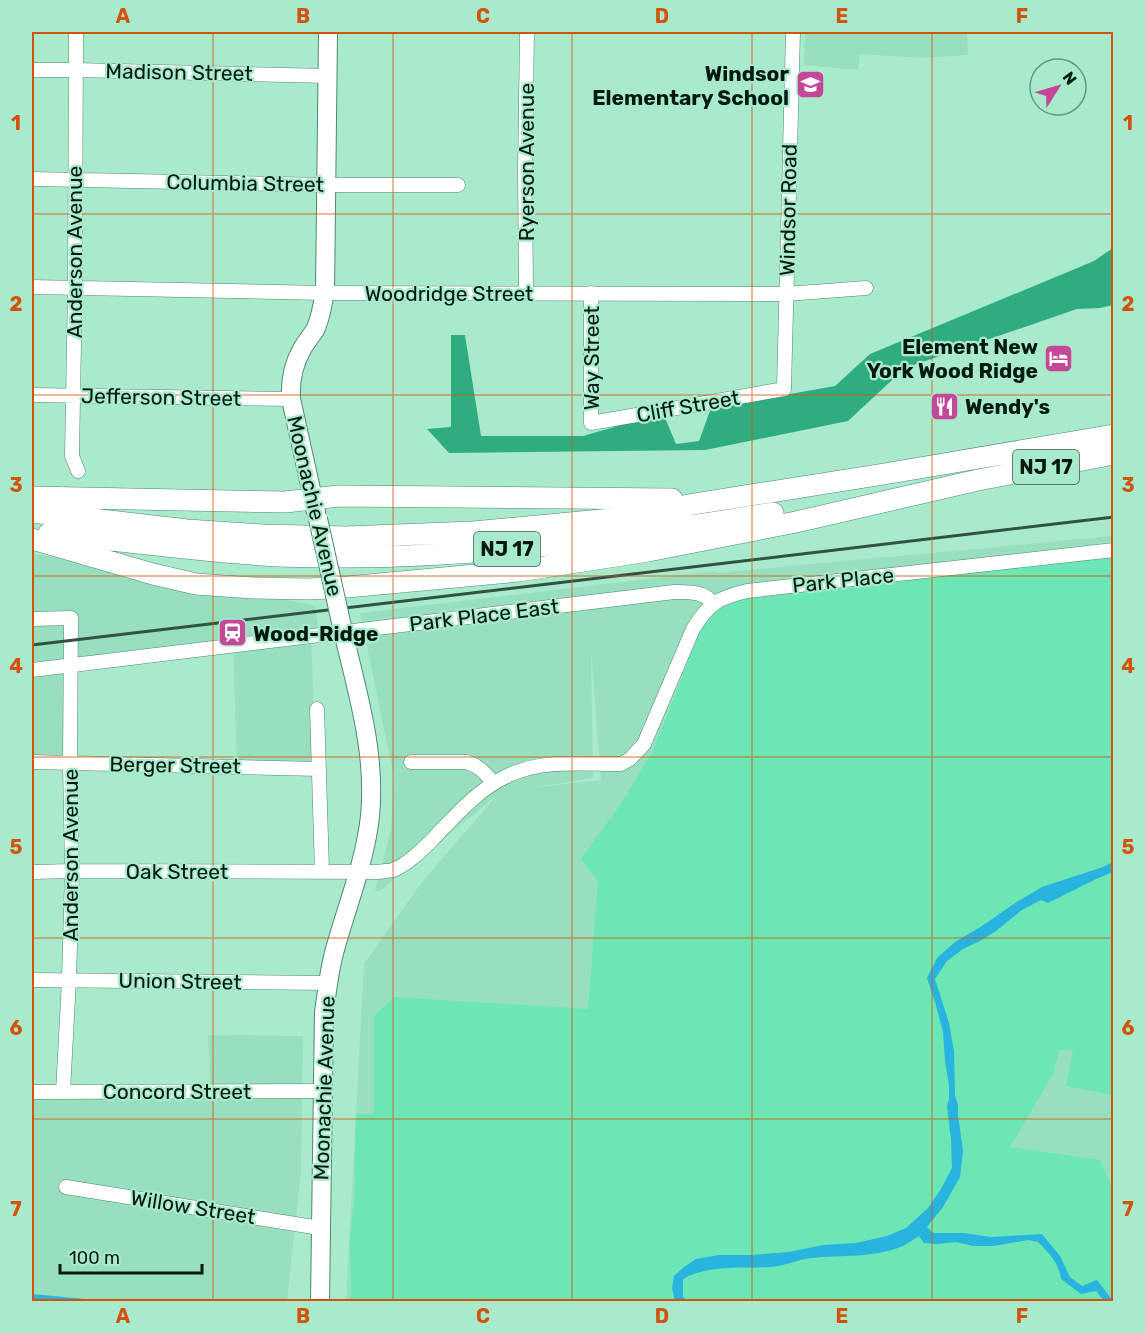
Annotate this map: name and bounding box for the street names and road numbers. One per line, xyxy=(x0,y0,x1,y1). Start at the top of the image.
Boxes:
street label: Madison Street xyxy=(105,58,253,86)
street label: Ryerson Avenue xyxy=(514,83,539,241)
street label: Windsor Road xyxy=(774,144,802,276)
street label: Anderson Avenue xyxy=(62,166,87,338)
street label: Columbia Street xyxy=(166,169,324,197)
street label: Woodridge Street xyxy=(365,281,533,306)
street label: Way Street xyxy=(579,306,604,410)
street label: Jefferson Street xyxy=(81,383,241,411)
street label: Cliff Street xyxy=(635,385,741,427)
street label: Moonachie Avenue xyxy=(282,413,348,599)
road number: NJ 17 xyxy=(1013,450,1079,484)
road number: NJ 17 xyxy=(474,532,540,566)
street label: Park Place xyxy=(791,562,895,598)
street label: Park Place East xyxy=(408,593,560,637)
street label: Berger Street xyxy=(109,751,241,779)
street label: Anderson Avenue xyxy=(58,769,83,941)
street label: Oak Street xyxy=(126,859,228,884)
street label: Union Street xyxy=(118,967,242,995)
street label: Moonachie Avenue xyxy=(308,995,340,1181)
street label: Concord Street xyxy=(103,1079,251,1104)
street label: Willow Street xyxy=(129,1185,257,1229)

